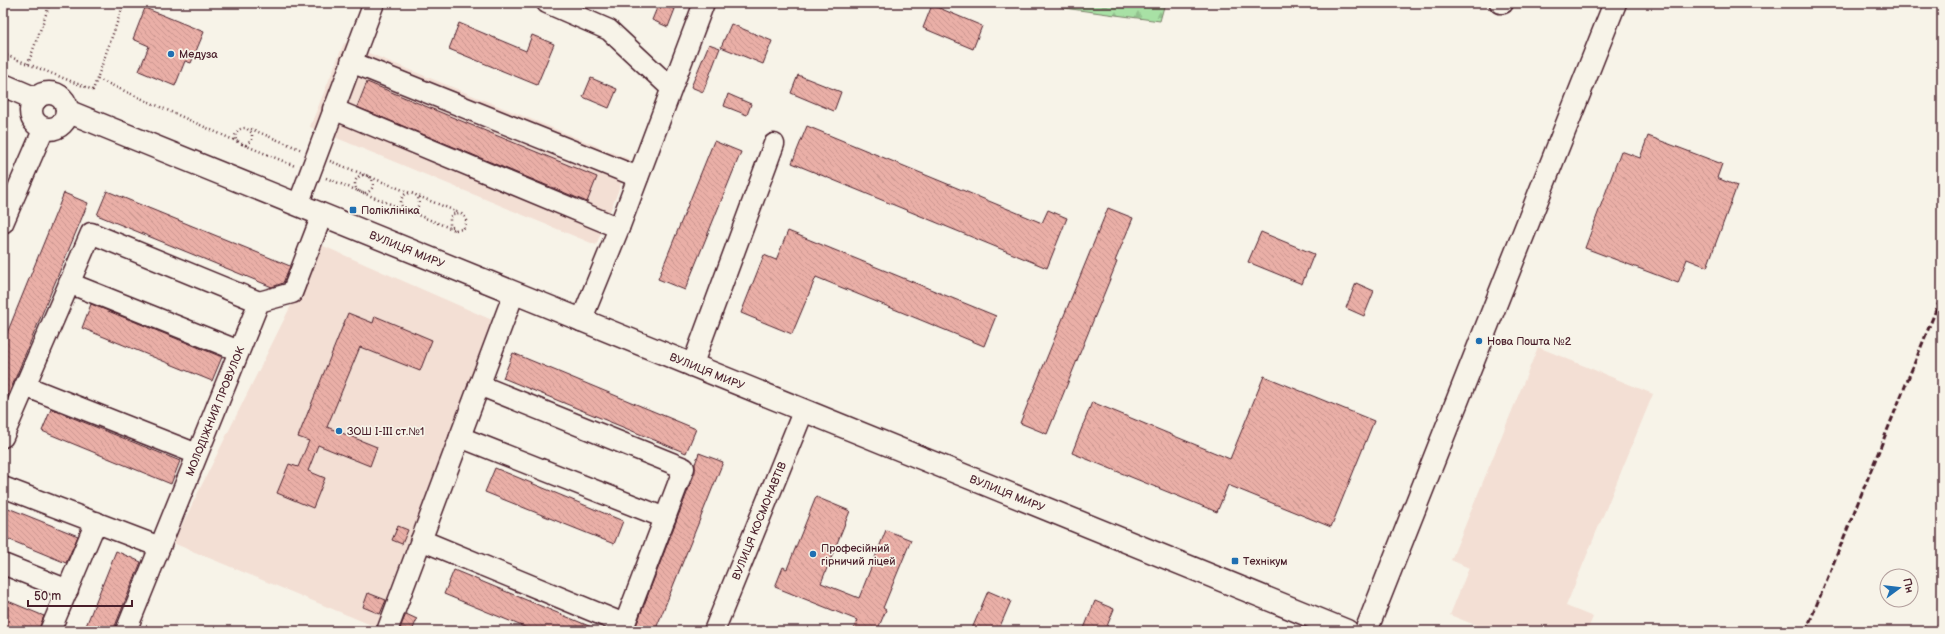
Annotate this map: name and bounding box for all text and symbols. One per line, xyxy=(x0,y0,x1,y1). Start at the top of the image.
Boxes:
place label: Медуза xyxy=(179,48,218,61)
marker: Медуза xyxy=(166,49,176,59)
place label: Поліклініка xyxy=(361,204,420,217)
marker: Поліклініка xyxy=(348,205,358,215)
street label: ВУЛИЦЯ МИРУ xyxy=(368,228,446,270)
place label: Нова Пошта №2 xyxy=(1487,335,1572,348)
marker: Нова Пошта №2 xyxy=(1474,336,1484,346)
street label: МОЛОДІЖНИЙ ПРОВУЛОК xyxy=(183,344,247,478)
street label: ВУЛИЦЯ МИРУ xyxy=(668,350,747,392)
place label: ЗОШ I-III ст.№1 xyxy=(347,425,424,438)
marker: ЗОШ I-III ст.№1 xyxy=(334,426,344,436)
street label: ВУЛИЦЯ КОСМОНАВТІВ xyxy=(729,460,789,582)
street label: ВУЛИЦЯ МИРУ xyxy=(968,472,1047,514)
place label: Професійний гірничий ліцей xyxy=(821,542,896,568)
marker: Професійний гірничий ліцей xyxy=(808,549,818,559)
place label: Технікум xyxy=(1243,555,1288,568)
marker: Технікум xyxy=(1230,556,1240,566)
north arrow xyxy=(1879,568,1919,608)
text: Пн xyxy=(1900,577,1916,594)
scale bar xyxy=(28,582,132,608)
text: 50 m xyxy=(34,589,61,604)

